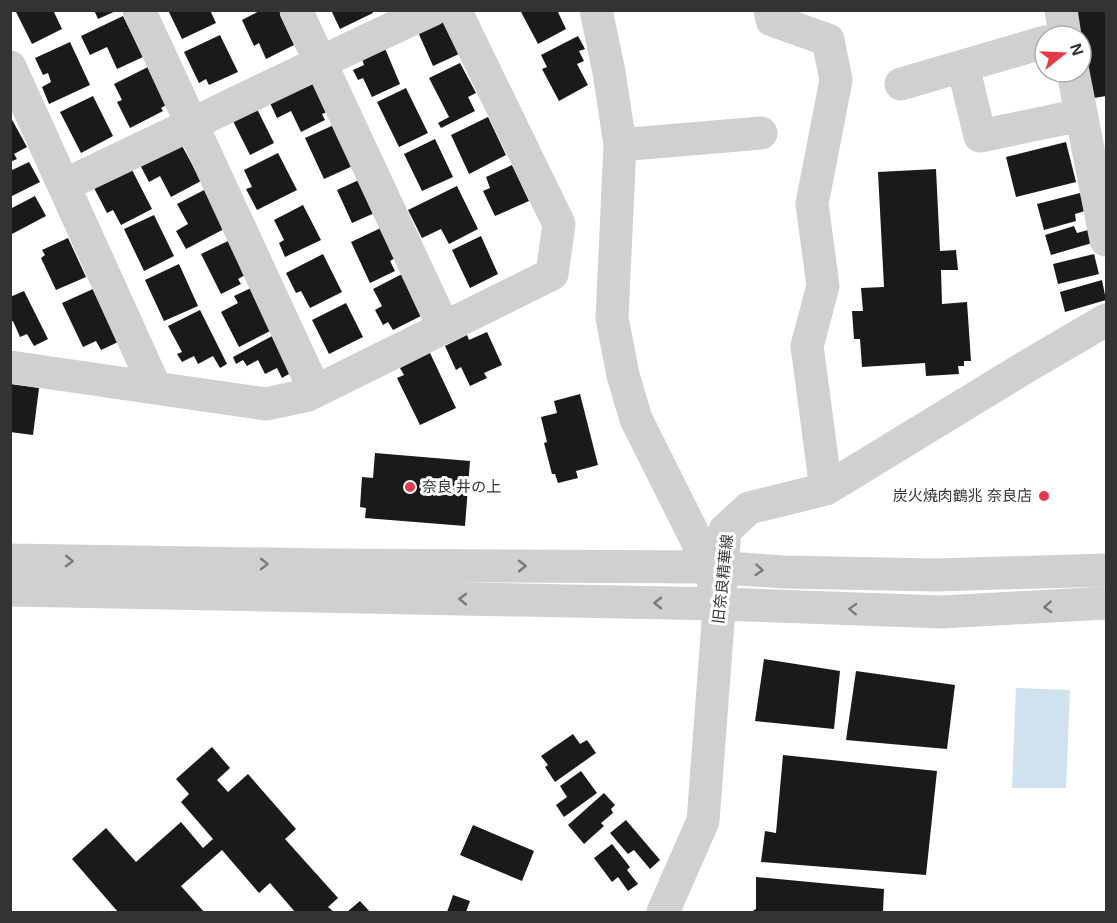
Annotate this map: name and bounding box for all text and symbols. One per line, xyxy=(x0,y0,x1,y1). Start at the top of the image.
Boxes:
north arrow xyxy=(1033,24,1093,84)
text: N xyxy=(1067,41,1087,58)
place label: 奈良 井の上 xyxy=(422,478,501,495)
marker: 奈良 井の上 xyxy=(403,480,417,494)
place label: 炭火焼肉鶴兆 奈良店 xyxy=(893,487,1032,504)
marker: 炭火焼肉鶴兆 奈良店 xyxy=(1037,489,1051,503)
street label: 旧奈良精華線 xyxy=(709,533,736,625)
one-way arrow xyxy=(64,555,73,567)
one-way arrow xyxy=(259,558,268,570)
one-way arrow xyxy=(517,560,526,572)
one-way arrow xyxy=(754,563,763,576)
one-way arrow xyxy=(459,593,468,606)
one-way arrow xyxy=(654,597,663,609)
one-way arrow xyxy=(1044,601,1053,614)
one-way arrow xyxy=(849,603,858,616)

